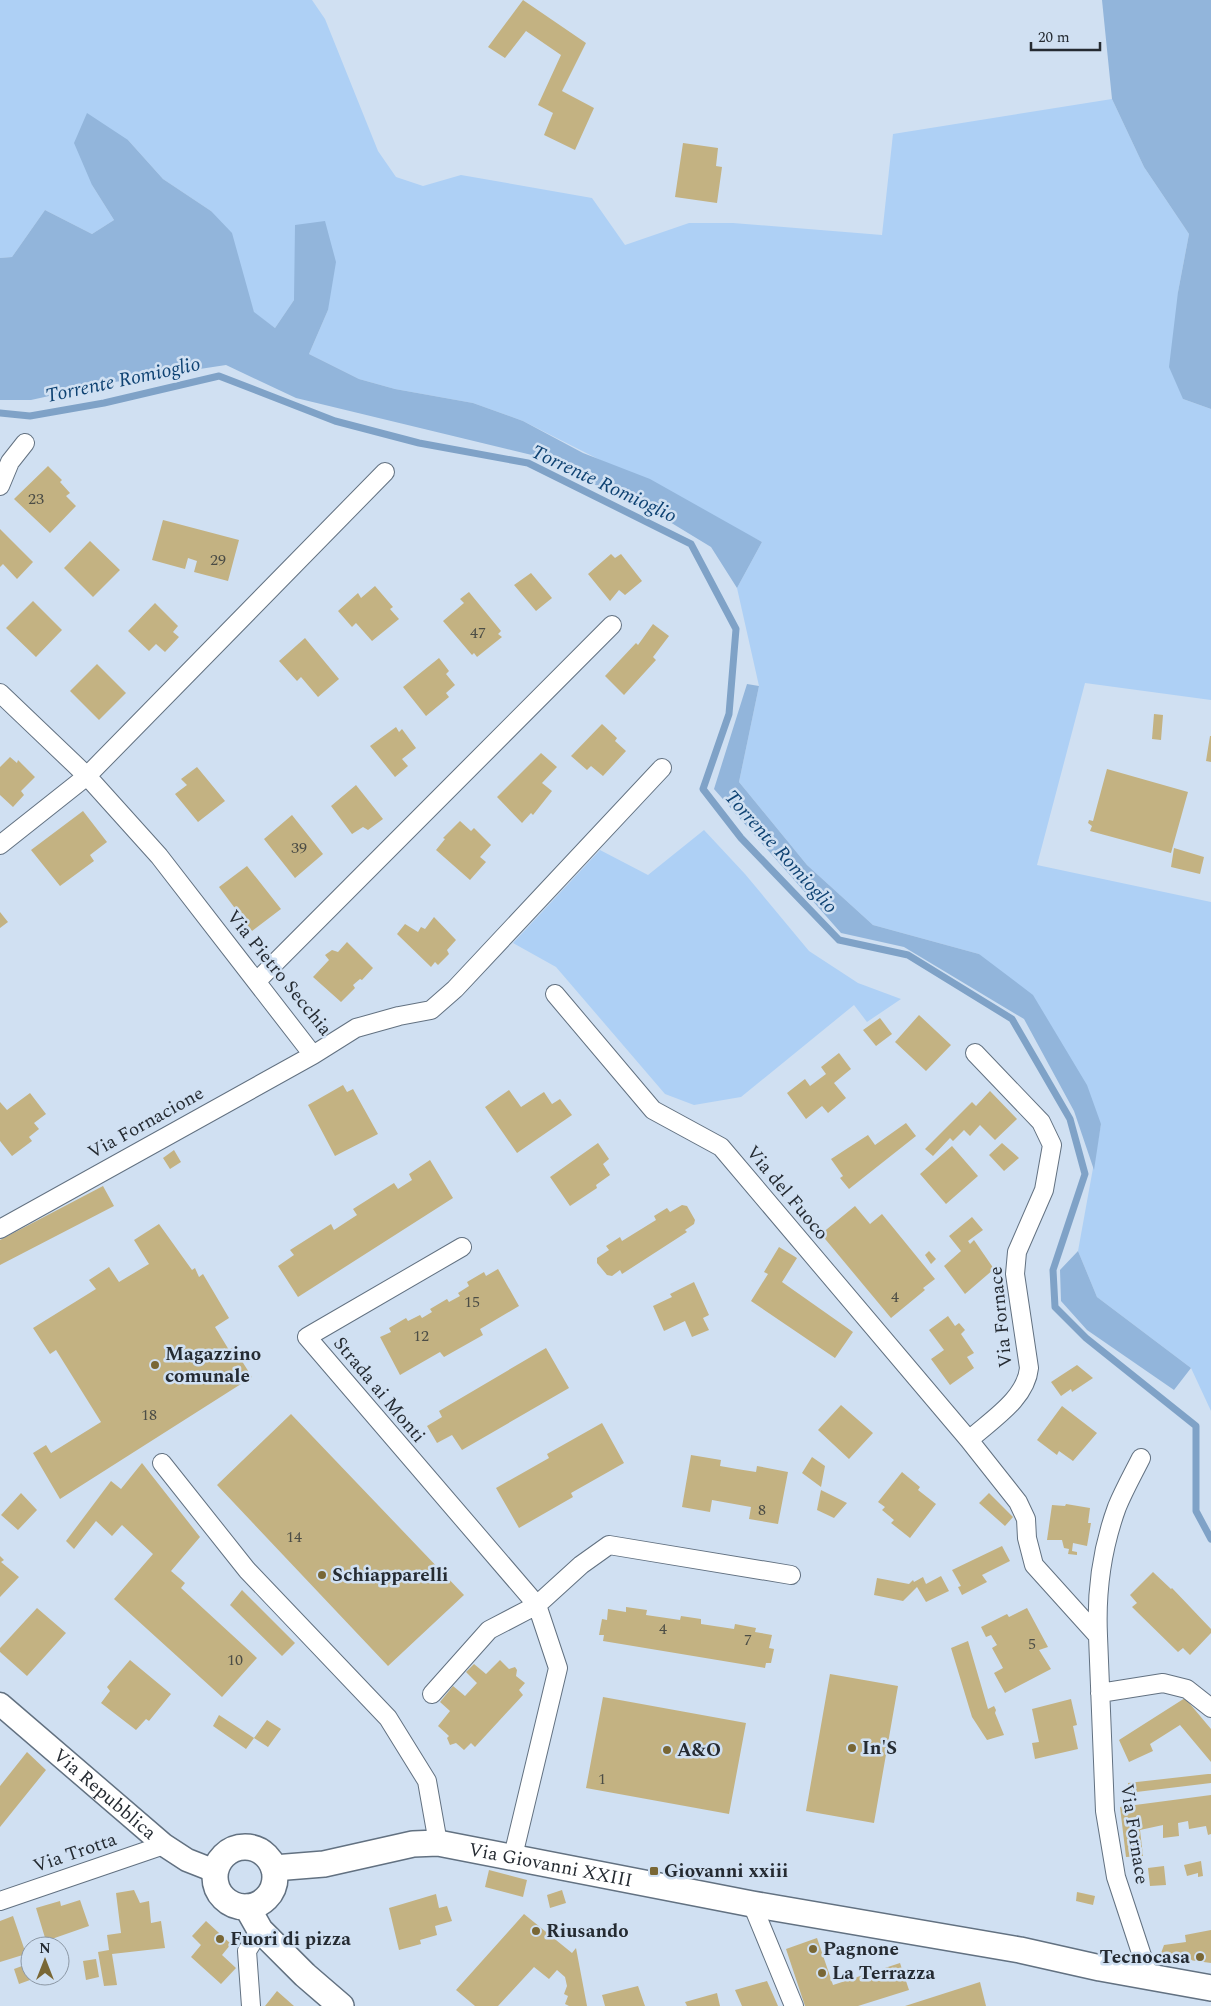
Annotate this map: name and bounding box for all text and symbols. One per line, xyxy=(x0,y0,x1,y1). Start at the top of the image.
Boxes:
scale bar xyxy=(1031,20,1100,52)
text: 20 m xyxy=(1038,26,1070,49)
water label: Torrente Romioglio xyxy=(43,349,203,411)
water label: Torrente Romioglio xyxy=(526,437,682,531)
house number: 23 xyxy=(28,487,44,511)
house number: 29 xyxy=(210,548,226,572)
house number: 47 xyxy=(470,621,486,645)
water label: Torrente Romioglio xyxy=(717,783,845,921)
house number: 39 xyxy=(291,836,307,860)
street label: Via Pietro Secchia xyxy=(219,904,339,1043)
street label: Via Fornacione xyxy=(83,1079,209,1167)
street label: Via del Fuoco xyxy=(739,1139,835,1247)
street label: Via Fornace xyxy=(981,1265,1021,1369)
house number: 4 xyxy=(891,1285,899,1309)
house number: 15 xyxy=(464,1290,480,1314)
house number: 12 xyxy=(413,1324,429,1348)
street label: Strada ai Monti xyxy=(326,1330,432,1450)
place label: Magazzino comunale xyxy=(165,1340,261,1391)
marker: Magazzino comunale xyxy=(149,1359,161,1371)
house number: 18 xyxy=(141,1403,157,1427)
house number: 8 xyxy=(758,1498,766,1522)
house number: 14 xyxy=(286,1525,302,1549)
place label: Schiapparelli xyxy=(332,1561,448,1590)
marker: Schiapparelli xyxy=(316,1569,328,1581)
house number: 4 xyxy=(659,1617,667,1641)
house number: 7 xyxy=(744,1628,752,1652)
house number: 5 xyxy=(1028,1632,1036,1656)
house number: 10 xyxy=(227,1648,243,1672)
place label: In'S xyxy=(862,1734,897,1763)
place label: A&O xyxy=(677,1736,721,1765)
street label: Via Repubblica xyxy=(46,1741,163,1847)
marker: In'S xyxy=(846,1742,858,1754)
marker: A&O xyxy=(661,1744,673,1756)
house number: 1 xyxy=(598,1767,606,1791)
street label: Via Fornace xyxy=(1112,1782,1156,1886)
street label: Via Trotta xyxy=(29,1825,121,1881)
street label: Via Giovanni XXIII xyxy=(466,1835,635,1895)
place label: Giovanni xxiii xyxy=(664,1857,788,1886)
marker: Giovanni xxiii xyxy=(648,1865,660,1877)
place label: Riusando xyxy=(546,1917,629,1946)
place label: Fuori di pizza xyxy=(230,1925,351,1954)
marker: Riusando xyxy=(530,1925,542,1937)
marker: Fuori di pizza xyxy=(214,1933,226,1945)
place label: Pagnone xyxy=(823,1935,899,1964)
north arrow xyxy=(20,1936,70,1986)
text: N xyxy=(39,1938,51,1959)
marker: Pagnone xyxy=(807,1943,819,1955)
place label: Tecnocasa xyxy=(1099,1943,1190,1972)
marker: Tecnocasa xyxy=(1194,1951,1206,1963)
place label: La Terrazza xyxy=(832,1959,936,1988)
marker: La Terrazza xyxy=(816,1967,828,1979)

